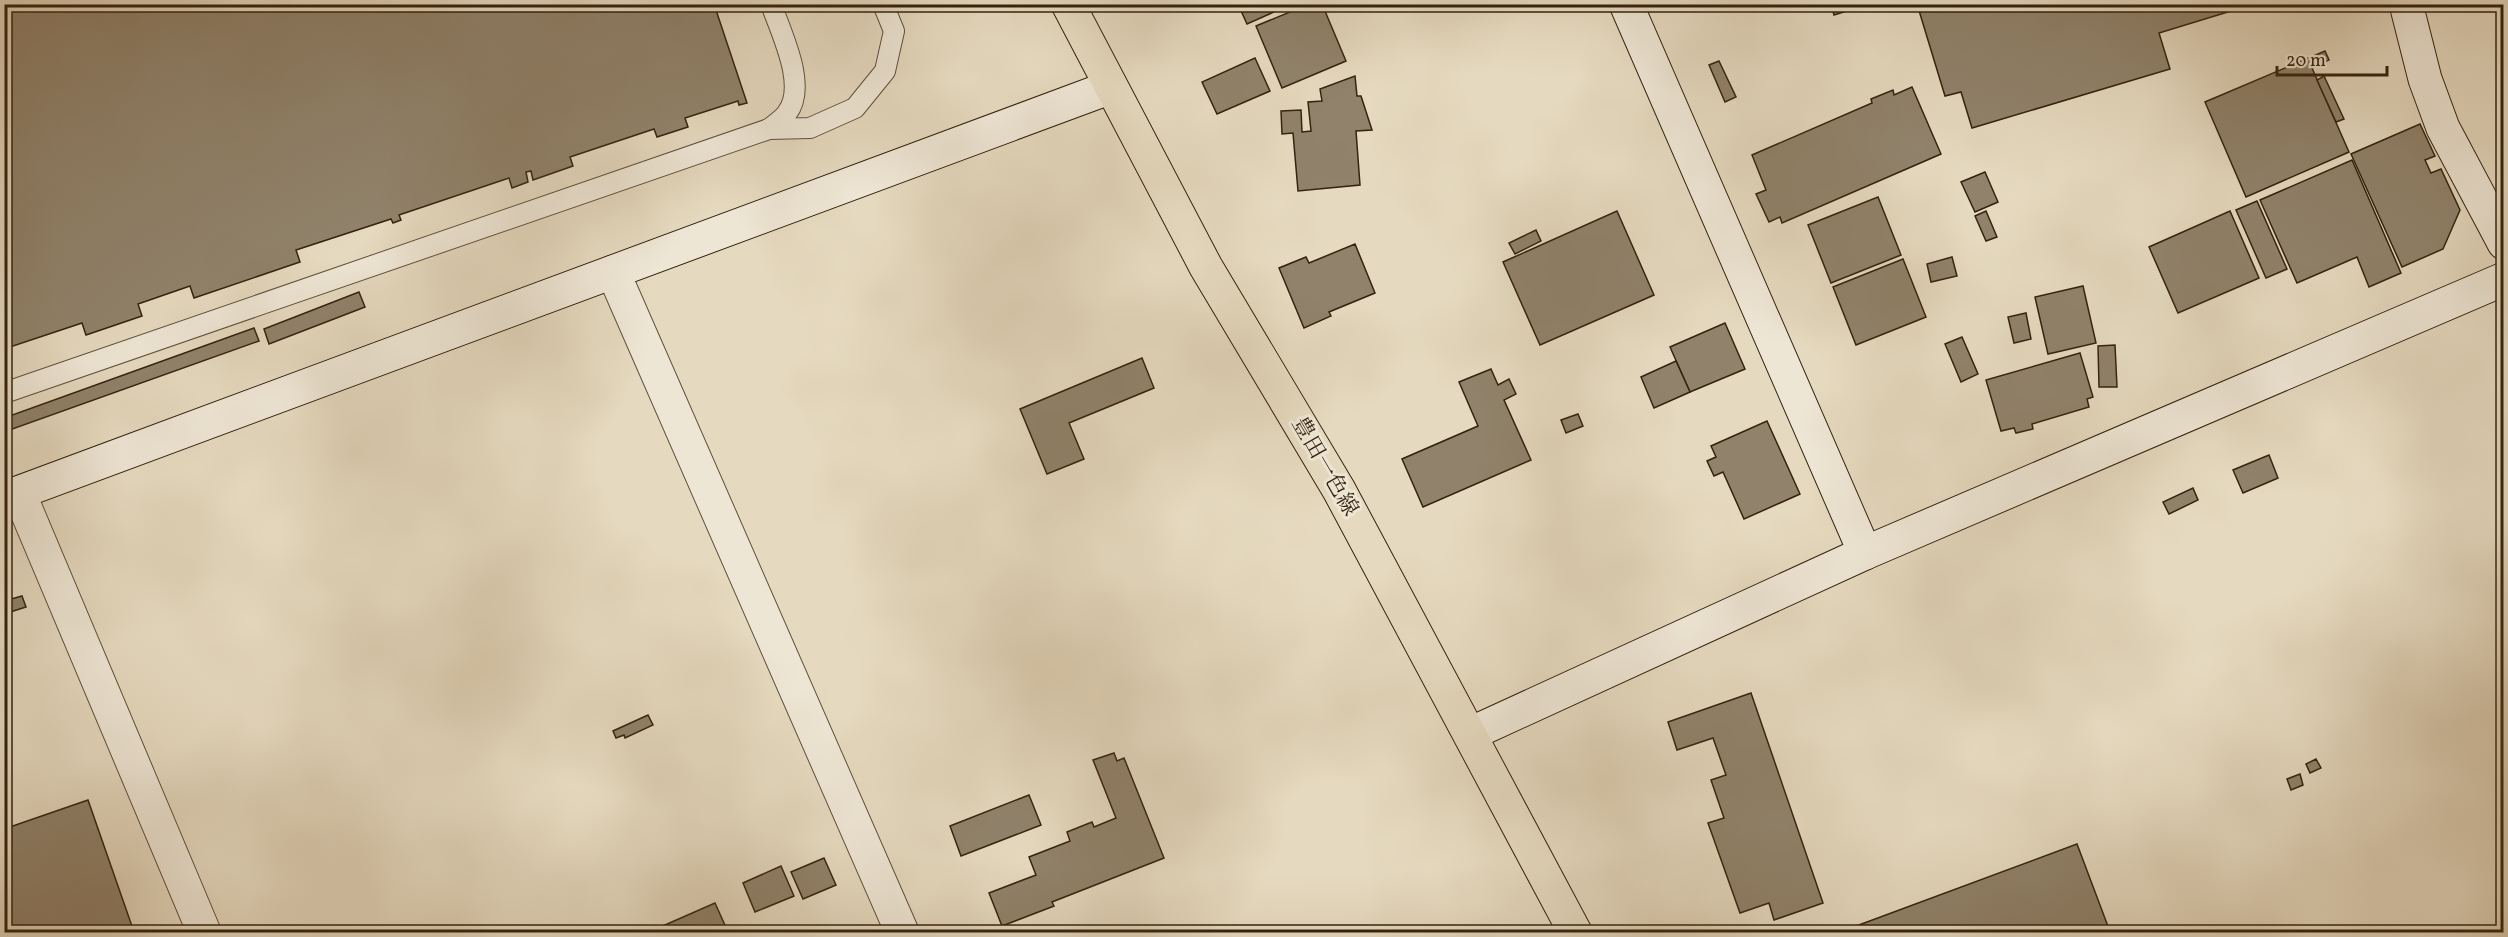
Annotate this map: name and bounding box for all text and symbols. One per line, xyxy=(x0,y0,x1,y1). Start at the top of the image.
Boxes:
scale bar xyxy=(2277,39,2386,77)
text: 20 m xyxy=(2286,49,2326,74)
street label: 豊田一色線 xyxy=(1283,412,1365,522)

